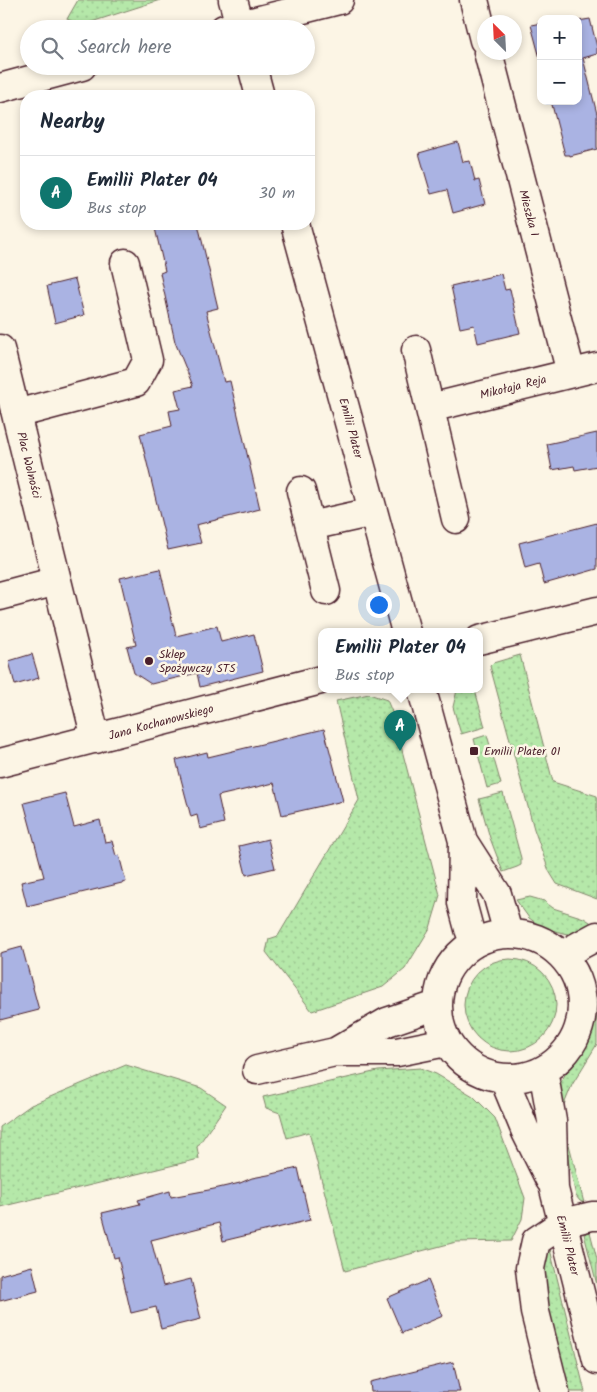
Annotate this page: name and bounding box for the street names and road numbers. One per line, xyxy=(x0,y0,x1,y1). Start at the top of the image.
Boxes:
street label: Mieszka I xyxy=(513,188,544,239)
street label: Mikołaja Reja xyxy=(478,370,549,405)
street label: Emilii Plater xyxy=(333,396,368,462)
street label: Plac Wolności xyxy=(11,430,46,502)
street label: Jana Kochanowskiego xyxy=(106,699,216,746)
street label: Emilii Plater xyxy=(551,1213,584,1278)

